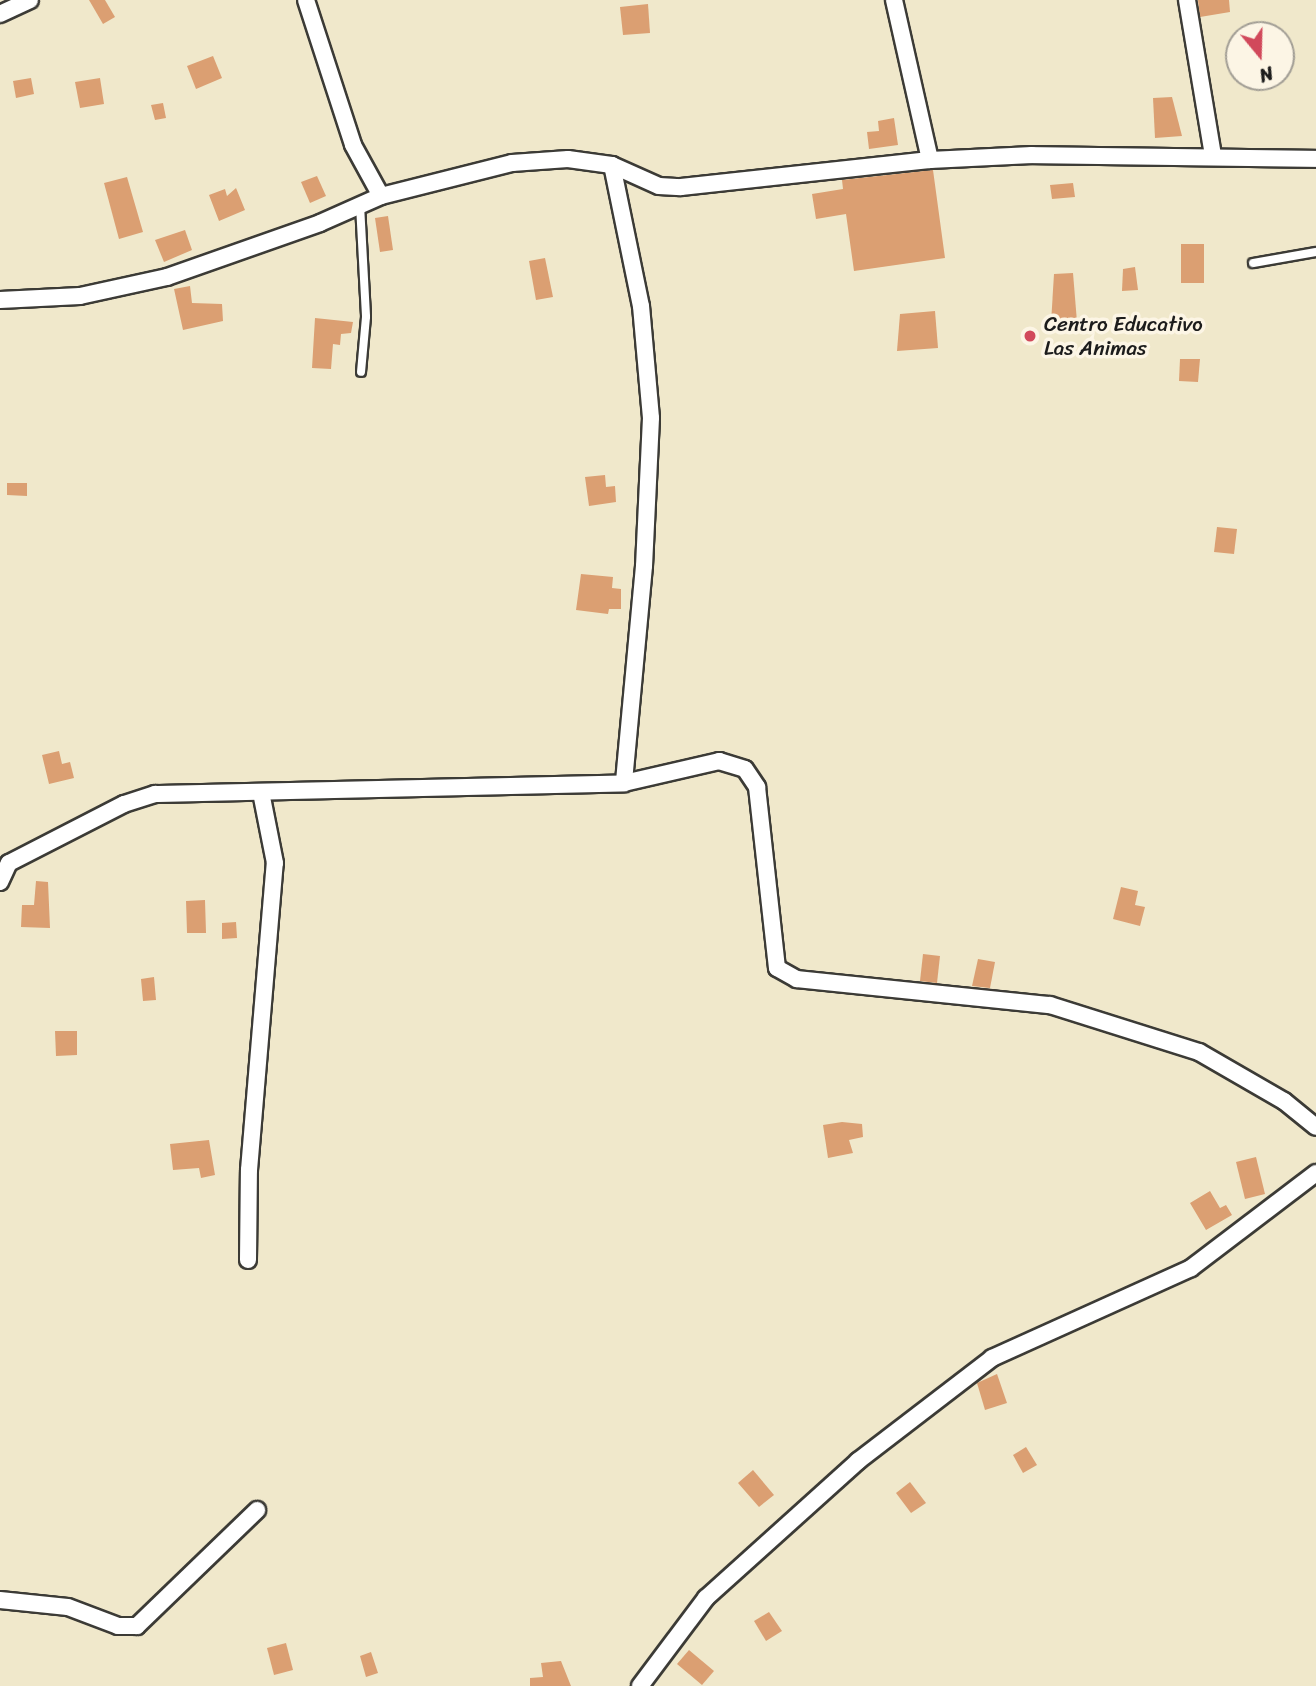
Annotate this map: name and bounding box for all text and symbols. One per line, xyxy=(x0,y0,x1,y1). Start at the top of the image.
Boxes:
north arrow xyxy=(1225,21,1295,91)
text: N xyxy=(1255,57,1278,92)
place label: Centro Educativo Las Animas xyxy=(1044,311,1203,361)
marker: Centro Educativo Las Animas xyxy=(1022,328,1038,344)

